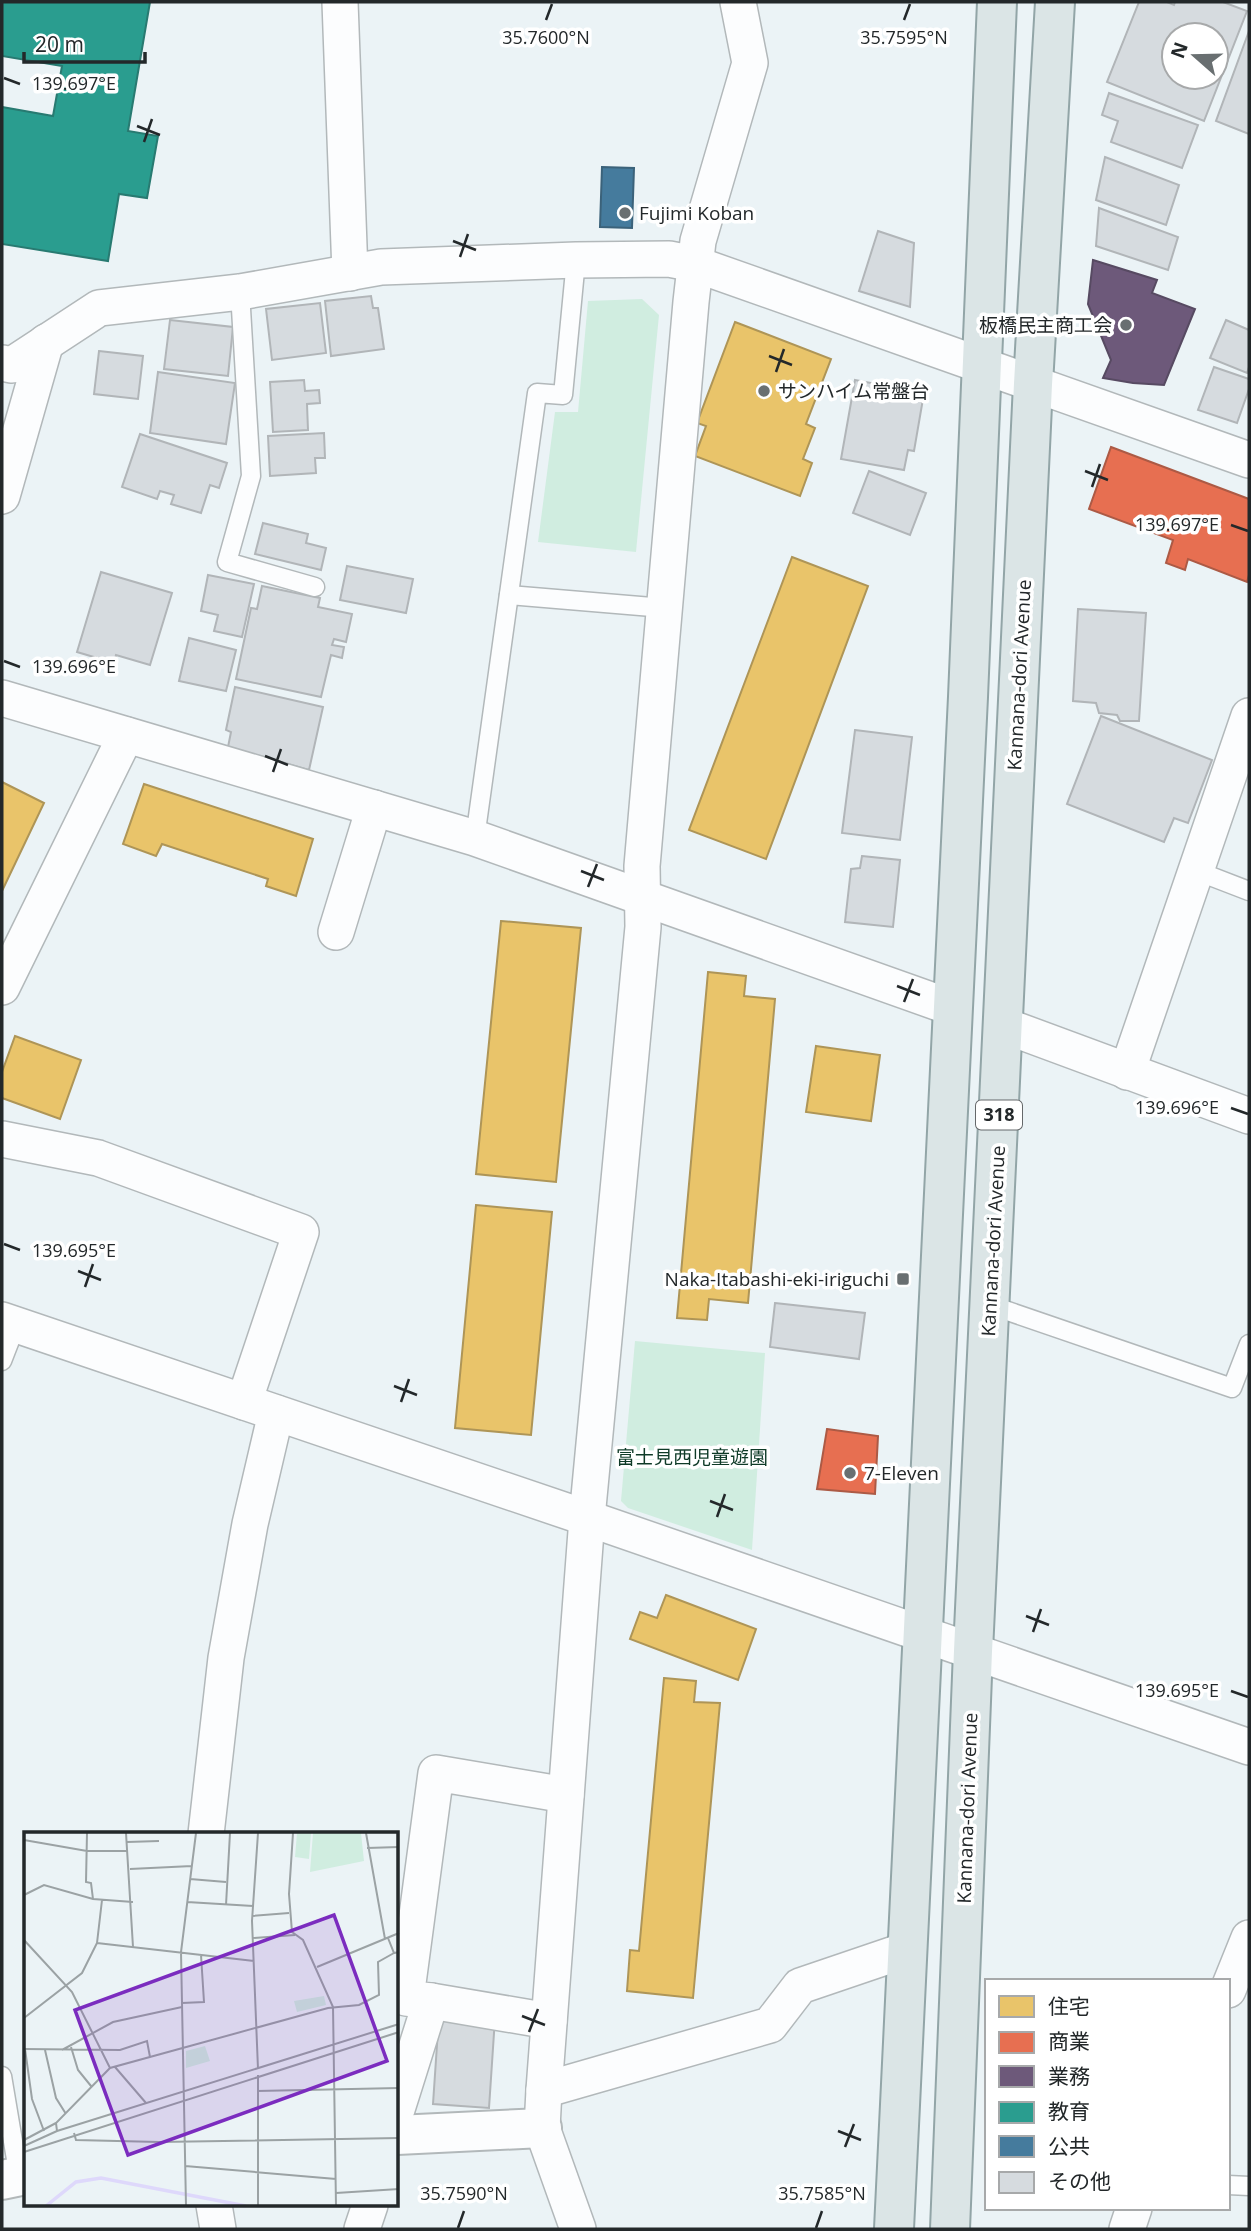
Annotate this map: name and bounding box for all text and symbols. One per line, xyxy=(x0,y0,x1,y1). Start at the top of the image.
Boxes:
scale bar xyxy=(24,21,145,65)
north arrow xyxy=(1160,21,1230,91)
text: 35.7600°N xyxy=(502,25,590,49)
text: 35.7595°N xyxy=(860,25,948,49)
text: 20 m xyxy=(35,30,84,58)
text: N xyxy=(1164,38,1194,62)
text: 139.697°E xyxy=(32,71,116,95)
place label: Fujimi Koban xyxy=(639,200,754,226)
marker: Fujimi Koban xyxy=(617,205,633,221)
place label: 板橋民主商工会 xyxy=(979,312,1112,338)
marker: 板橋民主商工会 xyxy=(1118,317,1134,333)
place label: サンハイム常盤台 xyxy=(778,378,929,404)
marker: サンハイム常盤台 xyxy=(756,383,772,399)
text: 139.697°E xyxy=(1135,512,1219,536)
street label: Kannana-dori Avenue xyxy=(1001,579,1037,771)
text: 139.696°E xyxy=(32,654,116,678)
text: 139.696°E xyxy=(1135,1095,1219,1119)
road number: 318 xyxy=(976,1100,1022,1130)
street label: Kannana-dori Avenue xyxy=(975,1145,1011,1337)
text: 139.695°E xyxy=(32,1238,116,1262)
place label: Naka-Itabashi-eki-iriguchi xyxy=(665,1266,889,1292)
marker: Naka-Itabashi-eki-iriguchi xyxy=(895,1271,911,1287)
park label: 富士見西児童遊園 xyxy=(616,1444,768,1470)
place label: 7-Eleven xyxy=(864,1460,939,1486)
marker: 7-Eleven xyxy=(842,1465,858,1481)
text: 139.695°E xyxy=(1135,1678,1219,1702)
street label: Kannana-dori Avenue xyxy=(951,1712,983,1904)
inset map xyxy=(24,1832,399,2206)
legend xyxy=(985,1979,1230,2210)
text: 住宅 xyxy=(1048,1992,1090,2020)
text: 商業 xyxy=(1048,2027,1090,2055)
text: 業務 xyxy=(1048,2062,1090,2090)
text: 教育 xyxy=(1048,2097,1090,2125)
text: 公共 xyxy=(1048,2132,1090,2160)
text: その他 xyxy=(1048,2167,1111,2195)
text: 35.7590°N xyxy=(420,2181,508,2205)
text: 35.7585°N xyxy=(778,2181,866,2205)

